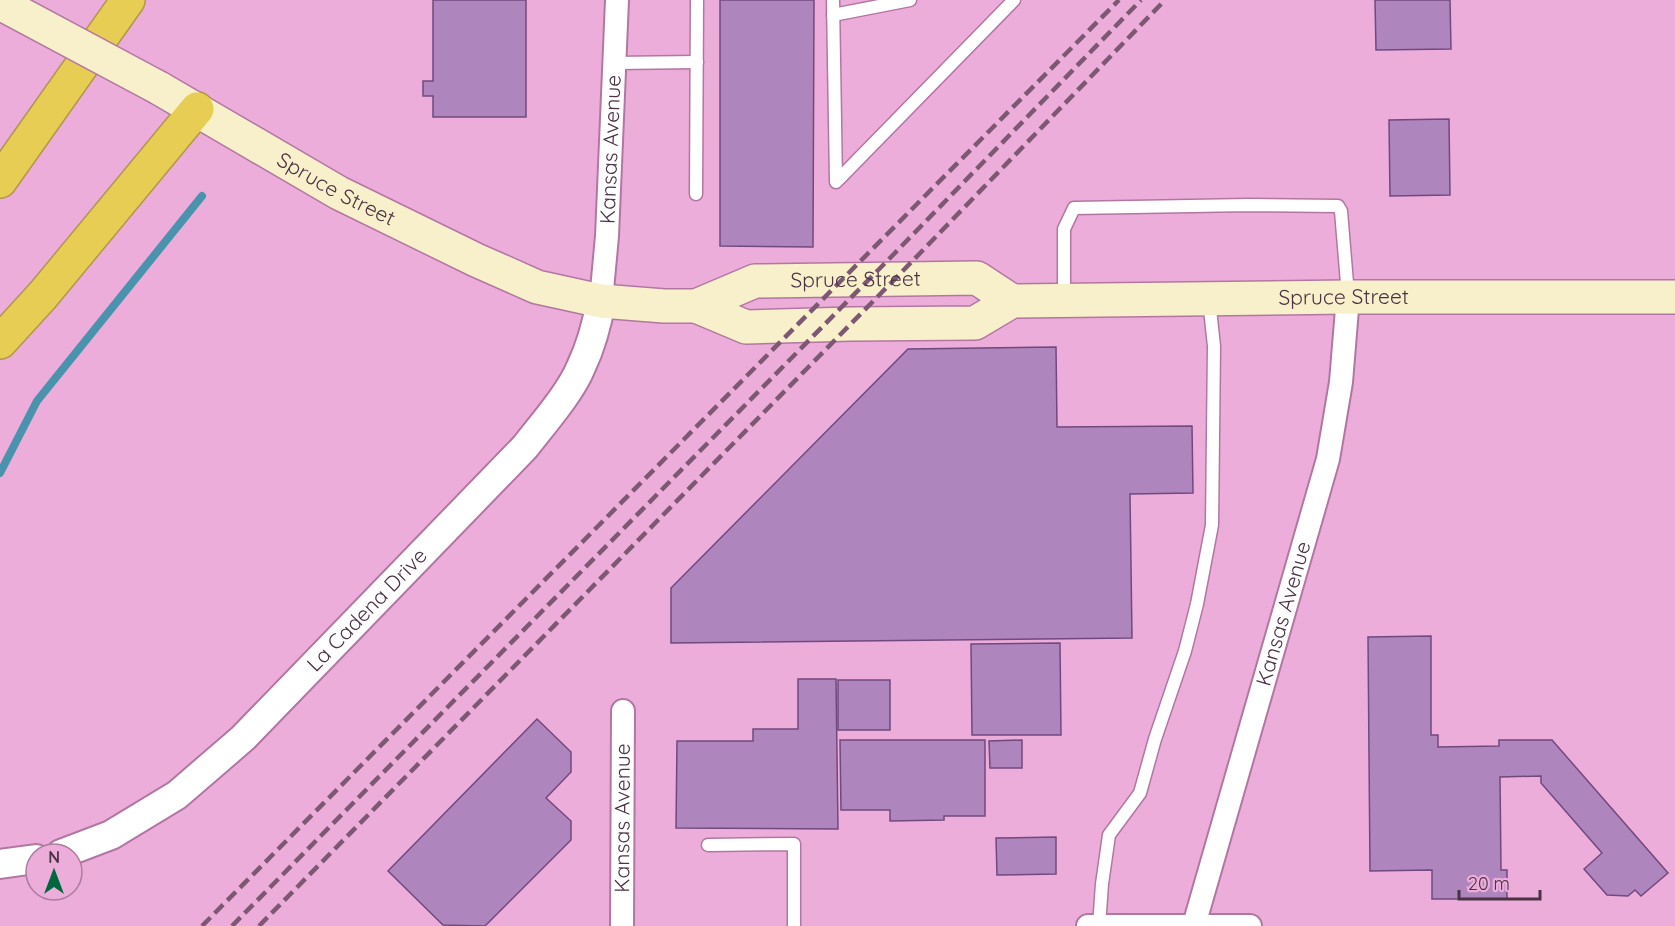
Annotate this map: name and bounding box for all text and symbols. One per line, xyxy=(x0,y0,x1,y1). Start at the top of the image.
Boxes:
street label: Kansas Avenue xyxy=(594,74,626,224)
street label: Spruce Street xyxy=(273,146,400,231)
street label: Spruce Street xyxy=(790,265,921,293)
street label: Spruce Street xyxy=(1278,283,1409,310)
street label: Kansas Avenue xyxy=(1249,538,1316,689)
street label: La Cadena Drive xyxy=(301,542,432,677)
street label: Kansas Avenue xyxy=(608,743,635,893)
north arrow xyxy=(24,842,84,902)
text: N xyxy=(48,847,60,867)
scale bar xyxy=(1459,863,1540,901)
text: 20 m xyxy=(1468,872,1510,895)

